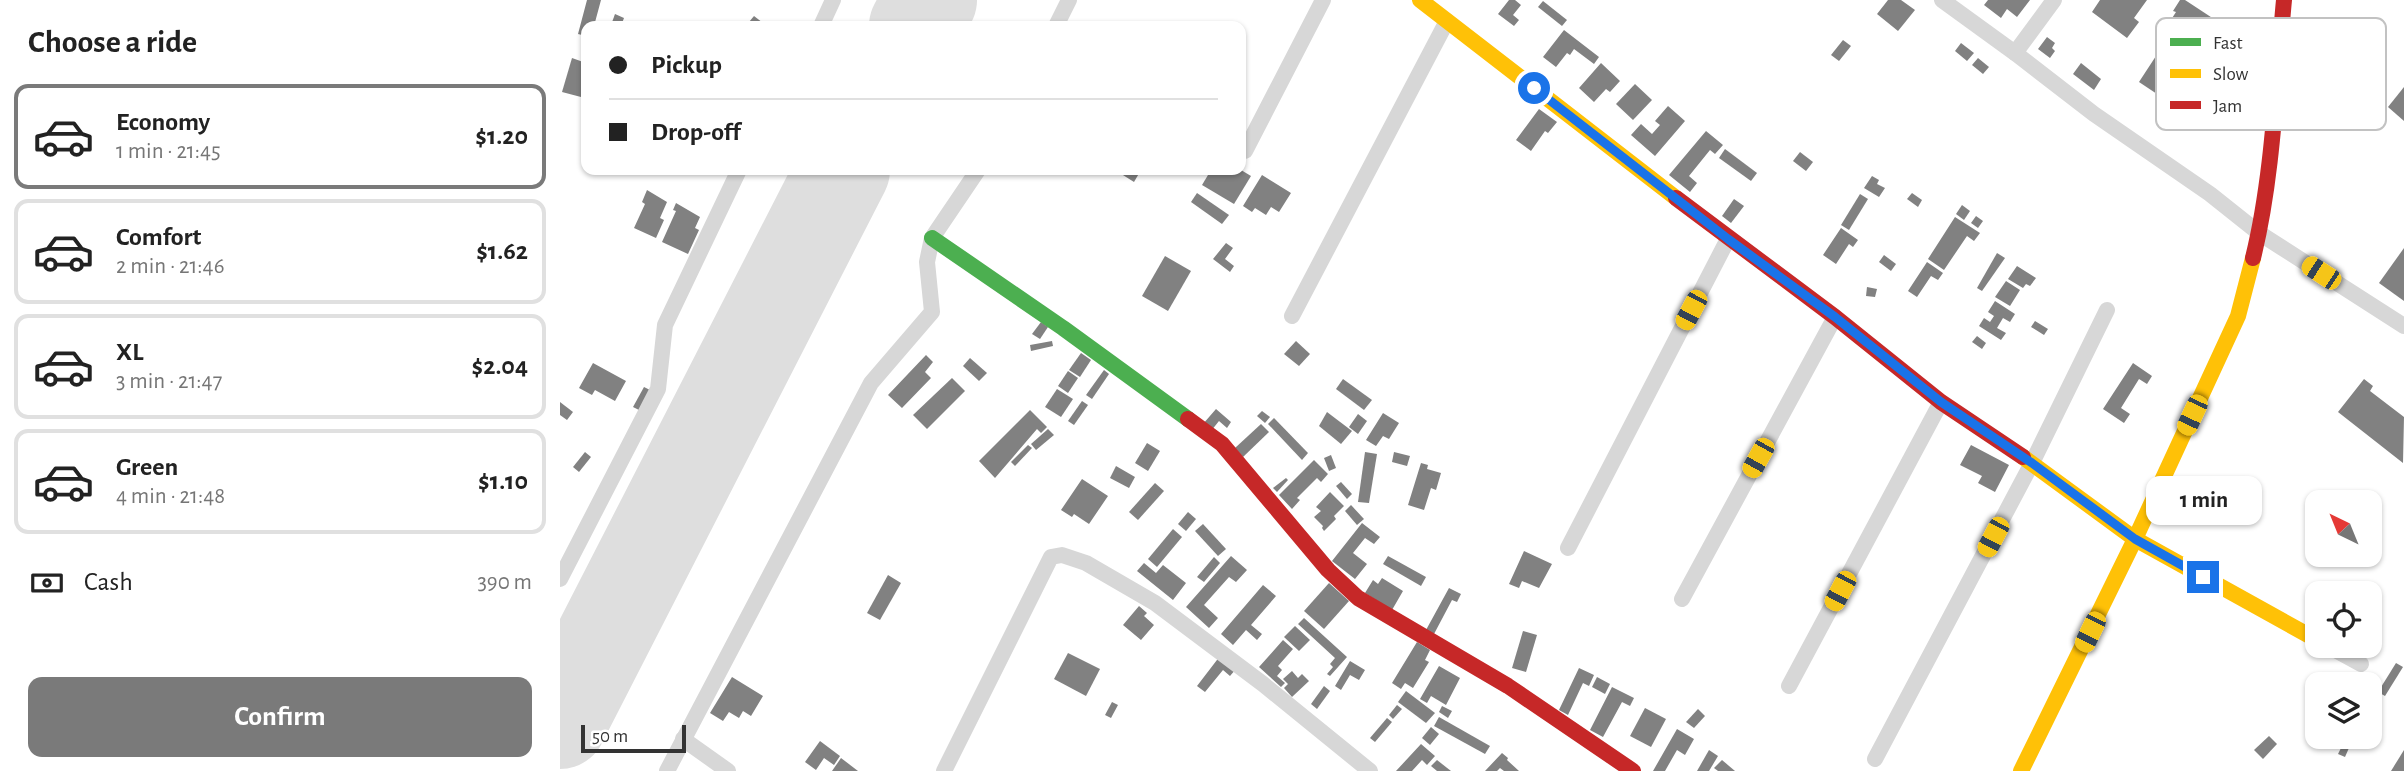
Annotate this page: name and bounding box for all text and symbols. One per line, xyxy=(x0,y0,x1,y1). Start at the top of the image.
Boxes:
legend xyxy=(2156,18,2386,130)
text: Choose a ride xyxy=(28,26,197,58)
text: Fast xyxy=(2213,34,2243,53)
text: Pickup xyxy=(651,52,722,78)
text: Slow xyxy=(2213,65,2249,84)
route start xyxy=(1518,72,1550,104)
text: Jam xyxy=(2213,97,2242,116)
icon: car xyxy=(32,105,95,168)
text: Economy xyxy=(116,109,210,135)
text: Drop-off xyxy=(651,119,740,145)
text: $1.20 xyxy=(475,123,528,149)
text: 1 min · 21:45 xyxy=(116,140,221,163)
icon: car xyxy=(32,220,95,283)
text: Comfort xyxy=(116,224,201,250)
text: $1.62 xyxy=(476,238,528,264)
car xyxy=(2298,253,2345,293)
text: 2 min · 21:46 xyxy=(116,255,224,278)
car xyxy=(1672,287,1711,333)
icon: car xyxy=(32,335,95,398)
text: XL xyxy=(116,339,143,365)
text: $2.04 xyxy=(471,353,528,379)
text: 3 min · 21:47 xyxy=(116,370,222,393)
car xyxy=(2174,392,2211,438)
car xyxy=(1739,435,1778,481)
icon: car xyxy=(32,450,95,513)
text: Green xyxy=(116,454,178,480)
text: $1.10 xyxy=(478,468,528,494)
callout: 1 min xyxy=(2145,476,2261,524)
text: 4 min · 21:48 xyxy=(116,485,225,508)
text: 1 min xyxy=(2180,489,2228,512)
north arrow xyxy=(2305,490,2382,567)
map controls xyxy=(2305,490,2382,749)
car xyxy=(1974,514,2013,560)
route end xyxy=(2187,561,2219,593)
icon: cash xyxy=(28,564,66,602)
car xyxy=(1821,568,1860,614)
text: Cash xyxy=(84,569,133,595)
text: 390 m xyxy=(477,571,532,594)
button: locate xyxy=(2305,581,2382,658)
car xyxy=(2072,609,2109,655)
button: layers xyxy=(2305,672,2382,749)
button: Confirm xyxy=(28,677,532,757)
scale bar xyxy=(581,722,686,754)
text: 50 m xyxy=(592,727,628,746)

